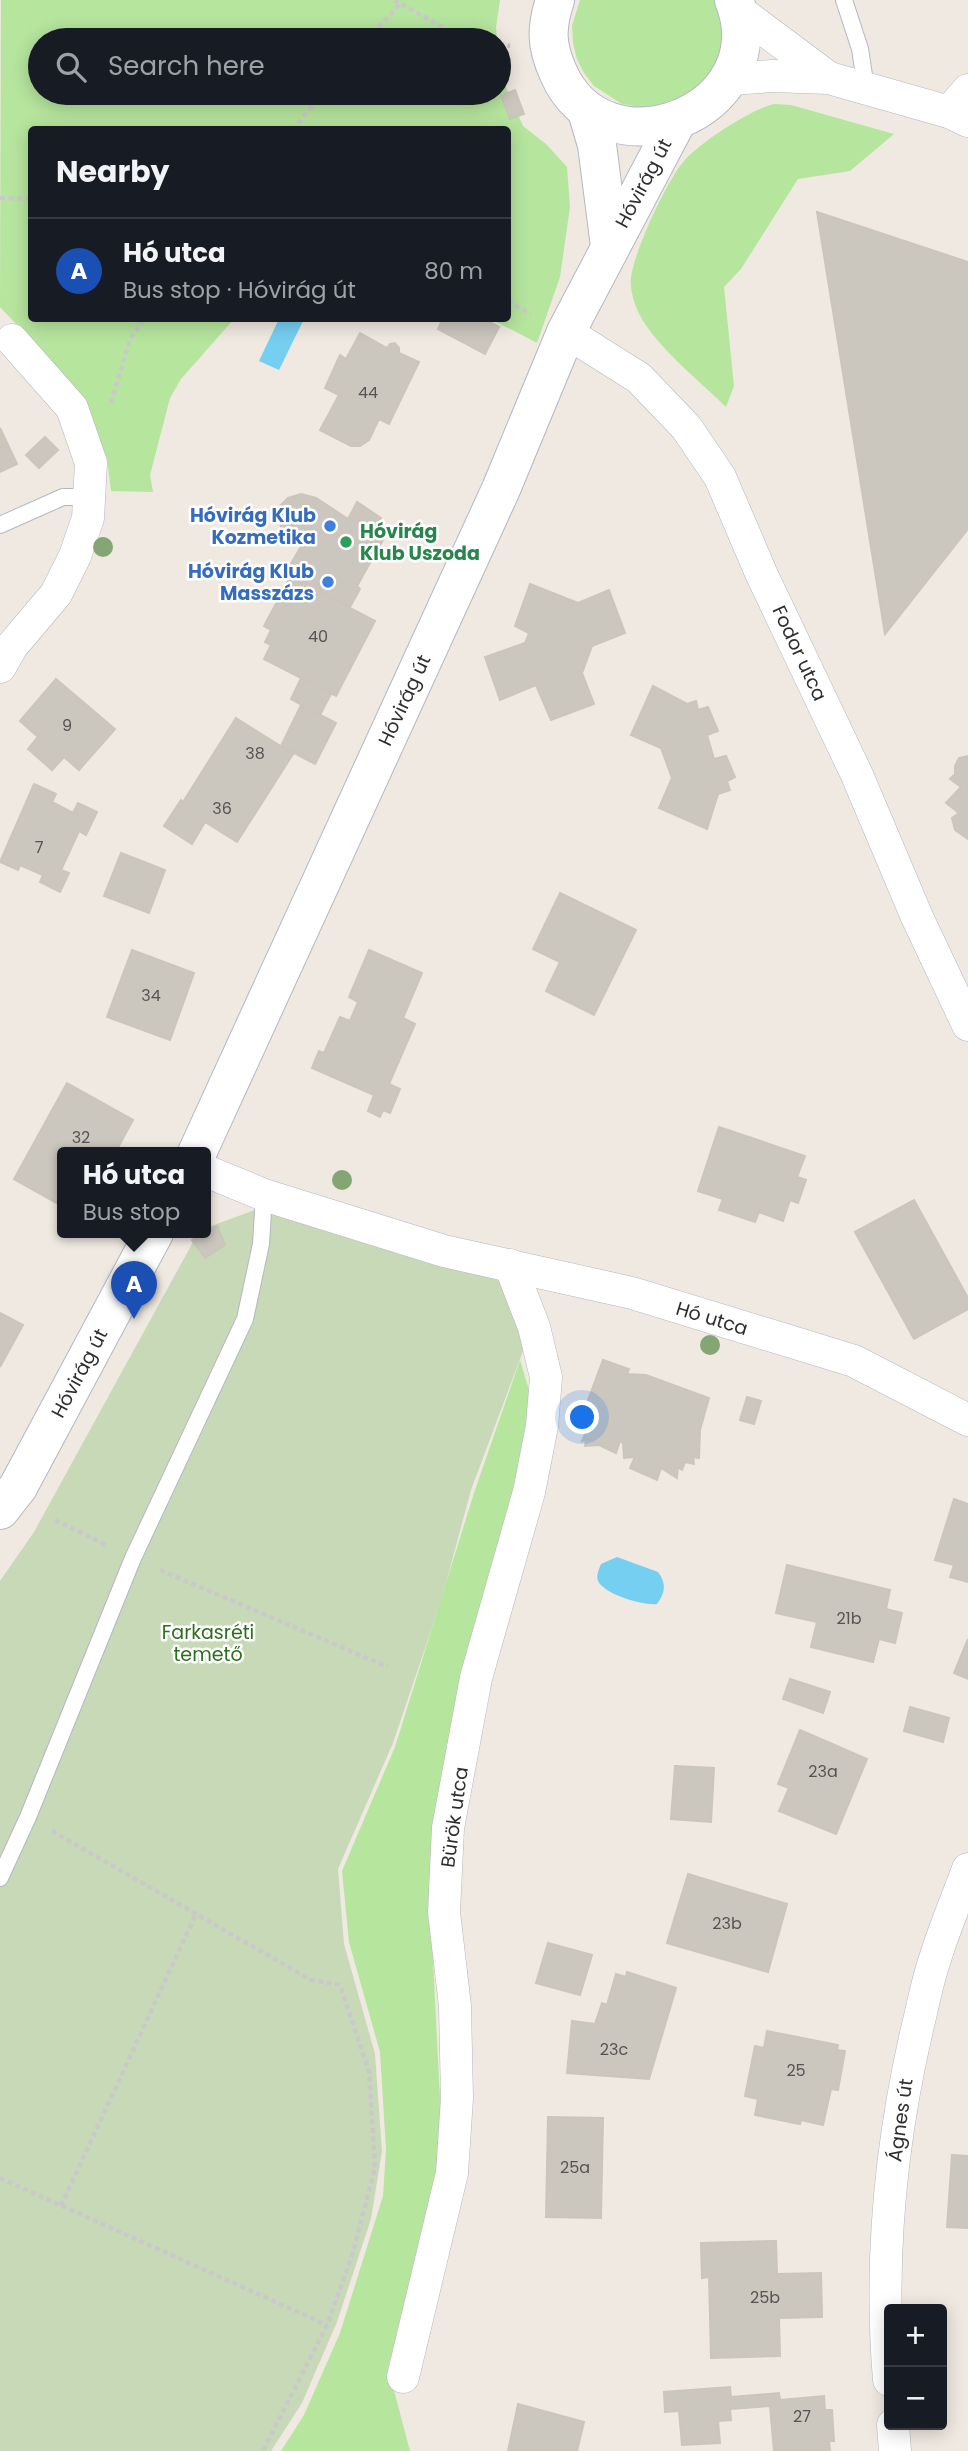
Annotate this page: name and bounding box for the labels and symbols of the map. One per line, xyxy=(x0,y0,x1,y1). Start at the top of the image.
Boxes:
street label: Hóvirág út xyxy=(609,134,678,233)
house number: 44 xyxy=(358,381,378,404)
place label: Hóvirág Klub Kozmetika xyxy=(190,502,316,551)
marker: Hóvirág Klub Kozmetika xyxy=(322,518,338,534)
place label: Hóvirág Klub Uszoda xyxy=(360,518,480,567)
marker: Hóvirág Klub Uszoda xyxy=(338,534,354,550)
place label: Hóvirág Klub Masszázs xyxy=(188,558,314,607)
marker: Hóvirág Klub Masszázs xyxy=(320,574,336,590)
street label: Fodor utca xyxy=(766,601,833,705)
house number: 40 xyxy=(308,625,328,648)
street label: Hóvirág út xyxy=(372,650,437,750)
house number: 9 xyxy=(62,714,72,737)
house number: 38 xyxy=(245,742,265,765)
house number: 36 xyxy=(212,797,232,820)
house number: 7 xyxy=(35,836,44,859)
house number: 34 xyxy=(141,984,161,1007)
house number: 32 xyxy=(72,1126,90,1149)
pin: A xyxy=(111,1261,157,1319)
street label: Hó utca xyxy=(673,1295,751,1342)
street label: Hóvirág út xyxy=(45,1324,114,1423)
your location xyxy=(565,1400,599,1434)
house number: 21b xyxy=(836,1607,862,1630)
park label: Farkasréti temető xyxy=(162,1619,254,1668)
house number: 23a xyxy=(808,1760,838,1783)
street label: Bürök utca xyxy=(434,1765,475,1869)
house number: 23b xyxy=(712,1912,742,1935)
house number: 23c xyxy=(600,2038,628,2061)
house number: 25 xyxy=(786,2059,806,2082)
street label: Ágnes út xyxy=(881,2077,920,2163)
house number: 25a xyxy=(560,2156,590,2179)
house number: 25b xyxy=(750,2286,780,2309)
house number: 27 xyxy=(793,2405,811,2428)

